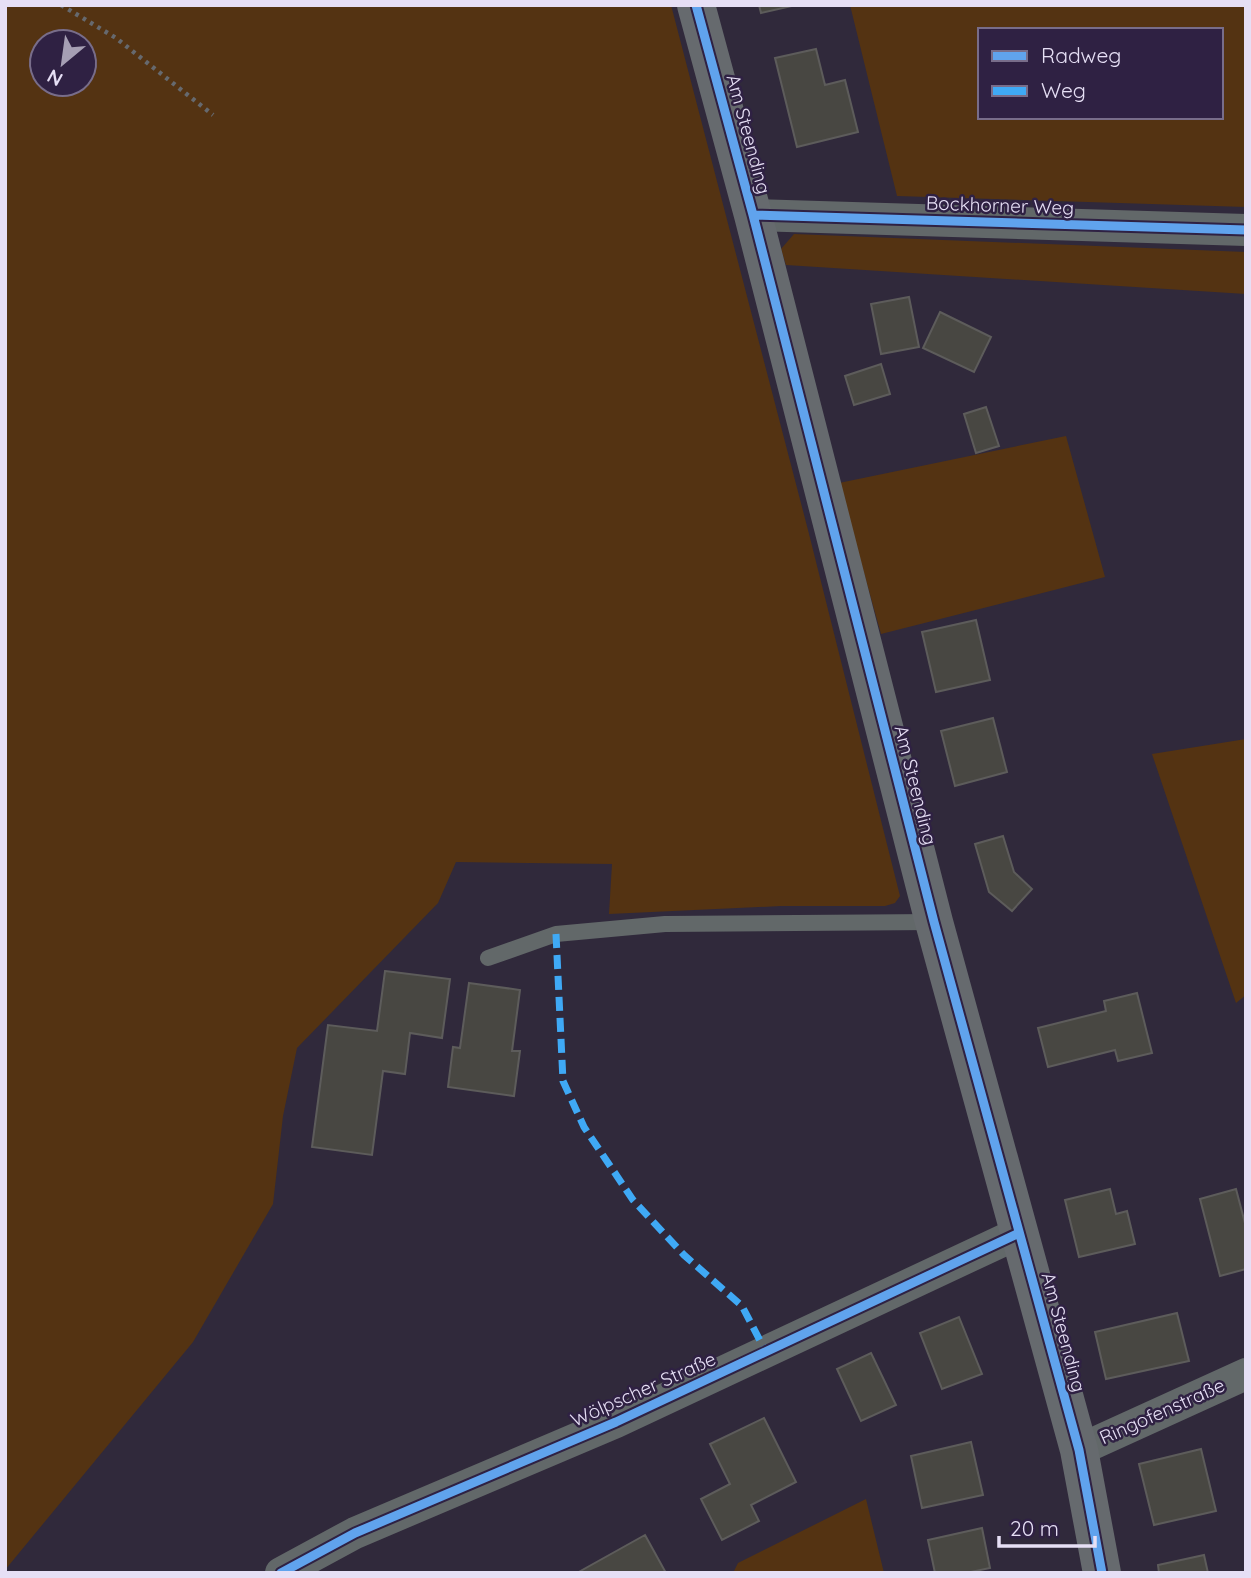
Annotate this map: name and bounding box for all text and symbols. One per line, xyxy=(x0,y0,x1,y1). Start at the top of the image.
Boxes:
north arrow xyxy=(28,28,98,98)
legend xyxy=(978,28,1223,119)
text: Radweg xyxy=(1041,42,1121,68)
text: N xyxy=(43,64,67,92)
street label: Am Steending xyxy=(722,72,776,196)
text: Weg xyxy=(1041,77,1086,103)
street label: Bockhorner Weg xyxy=(926,190,1074,220)
street label: Am Steending xyxy=(890,723,942,847)
street label: Am Steending xyxy=(1037,1270,1091,1394)
street label: Wölpscher Straße xyxy=(567,1346,719,1432)
street label: Ringofenstraße xyxy=(1096,1373,1228,1449)
scale bar xyxy=(999,1504,1095,1548)
text: 20 m xyxy=(1010,1515,1059,1541)

